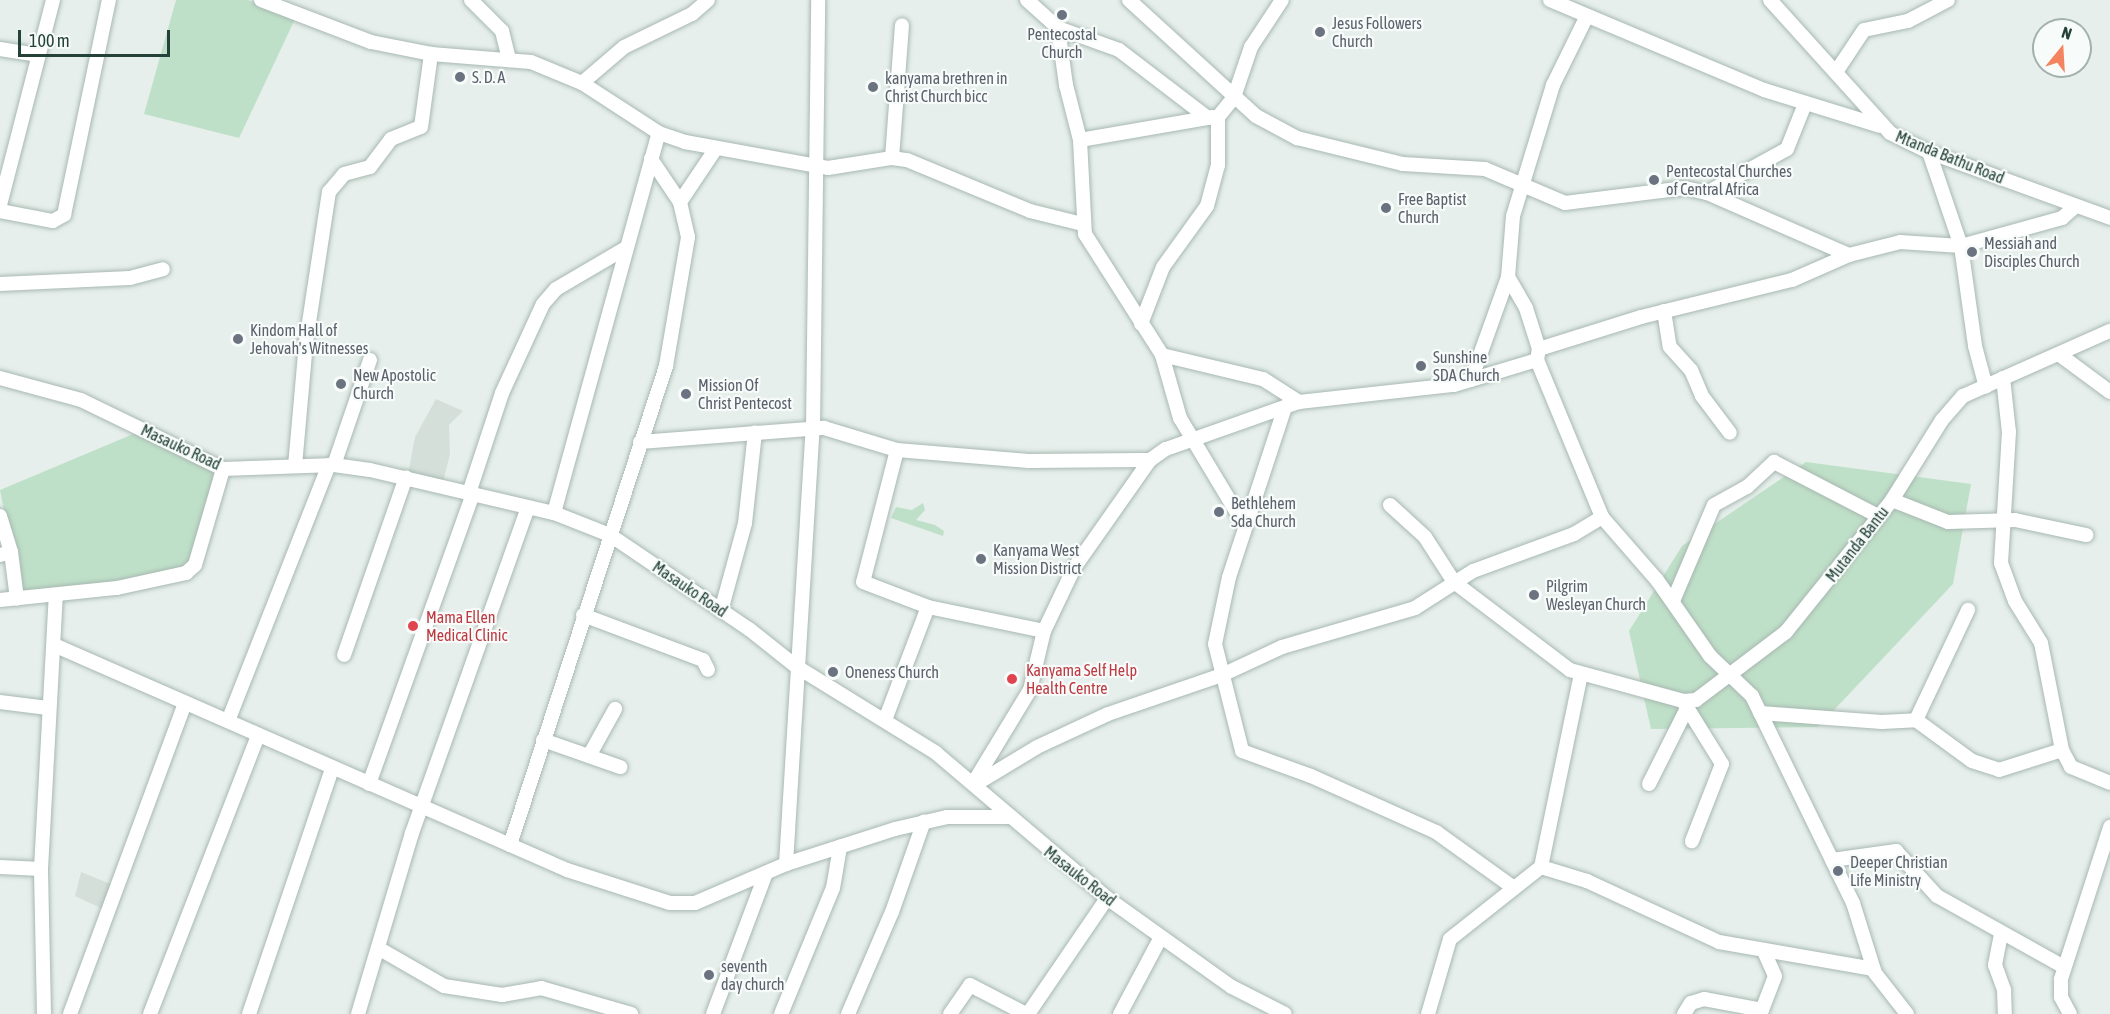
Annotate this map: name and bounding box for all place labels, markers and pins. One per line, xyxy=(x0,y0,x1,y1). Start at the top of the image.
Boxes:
marker: Pentecostal Church xyxy=(1055,8,1069,22)
place label: Jesus Followers Church xyxy=(1332,13,1422,51)
place label: Pentecostal Church xyxy=(1027,24,1097,62)
marker: Jesus Followers Church xyxy=(1313,25,1327,39)
place label: S. D. A xyxy=(472,67,505,87)
place label: kanyama brethren in Christ Church bicc xyxy=(885,68,1008,106)
marker: S. D. A xyxy=(453,70,467,84)
marker: kanyama brethren in Christ Church bicc xyxy=(866,80,880,94)
place label: Pentecostal Churches of Central Africa xyxy=(1666,161,1792,199)
marker: Pentecostal Churches of Central Africa xyxy=(1647,173,1661,187)
place label: Free Baptist Church xyxy=(1398,189,1467,227)
marker: Free Baptist Church xyxy=(1379,201,1393,215)
place label: Messiah and Disciples Church xyxy=(1984,233,2080,271)
marker: Messiah and Disciples Church xyxy=(1965,245,1979,259)
place label: Kindom Hall of Jehovah's Witnesses xyxy=(250,320,368,358)
marker: Kindom Hall of Jehovah's Witnesses xyxy=(231,332,245,346)
place label: Sunshine SDA Church xyxy=(1433,347,1500,385)
marker: Sunshine SDA Church xyxy=(1414,359,1428,373)
place label: New Apostolic Church xyxy=(353,365,436,403)
place label: Mission Of Christ Pentecost xyxy=(698,375,792,413)
marker: New Apostolic Church xyxy=(334,377,348,391)
marker: Mission Of Christ Pentecost xyxy=(679,387,693,401)
place label: Bethlehem Sda Church xyxy=(1231,493,1296,531)
marker: Bethlehem Sda Church xyxy=(1212,505,1226,519)
place label: Kanyama West Mission District xyxy=(993,540,1082,578)
marker: Kanyama West Mission District xyxy=(974,552,988,566)
place label: Pilgrim Wesleyan Church xyxy=(1546,576,1646,614)
marker: Pilgrim Wesleyan Church xyxy=(1527,588,1541,602)
place label: Mama Ellen Medical Clinic xyxy=(426,607,507,645)
marker: Mama Ellen Medical Clinic xyxy=(404,617,422,635)
place label: Kanyama Self Help Health Centre xyxy=(1026,660,1137,698)
place label: Oneness Church xyxy=(845,662,939,682)
marker: Oneness Church xyxy=(826,665,840,679)
marker: Kanyama Self Help Health Centre xyxy=(1003,670,1021,688)
place label: Deeper Christian Life Ministry xyxy=(1850,852,1948,890)
marker: Deeper Christian Life Ministry xyxy=(1831,864,1845,878)
place label: seventh day church xyxy=(721,956,785,994)
marker: seventh day church xyxy=(702,968,716,982)

